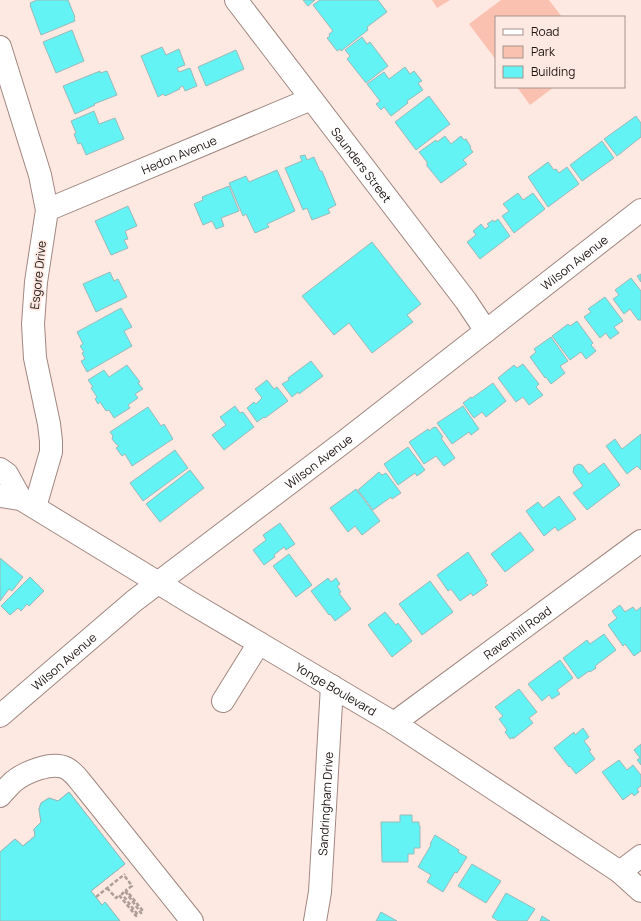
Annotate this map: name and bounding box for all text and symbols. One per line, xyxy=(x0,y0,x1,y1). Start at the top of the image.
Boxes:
legend xyxy=(495,16,625,88)
text: Road xyxy=(531,23,559,40)
text: Park xyxy=(531,43,556,60)
text: Building xyxy=(531,63,575,80)
street label: Saunders Street xyxy=(327,123,396,206)
street label: Hedon Avenue xyxy=(139,131,219,178)
street label: Wilson Avenue xyxy=(537,231,611,294)
street label: Esgore Drive xyxy=(26,240,50,310)
street label: Wilson Avenue xyxy=(281,430,356,492)
street label: Ravenhill Road xyxy=(480,602,555,663)
street label: Wilson Avenue xyxy=(28,629,100,694)
street label: Yonge Boulevard xyxy=(292,658,380,719)
street label: Sandringham Drive xyxy=(314,751,337,856)

